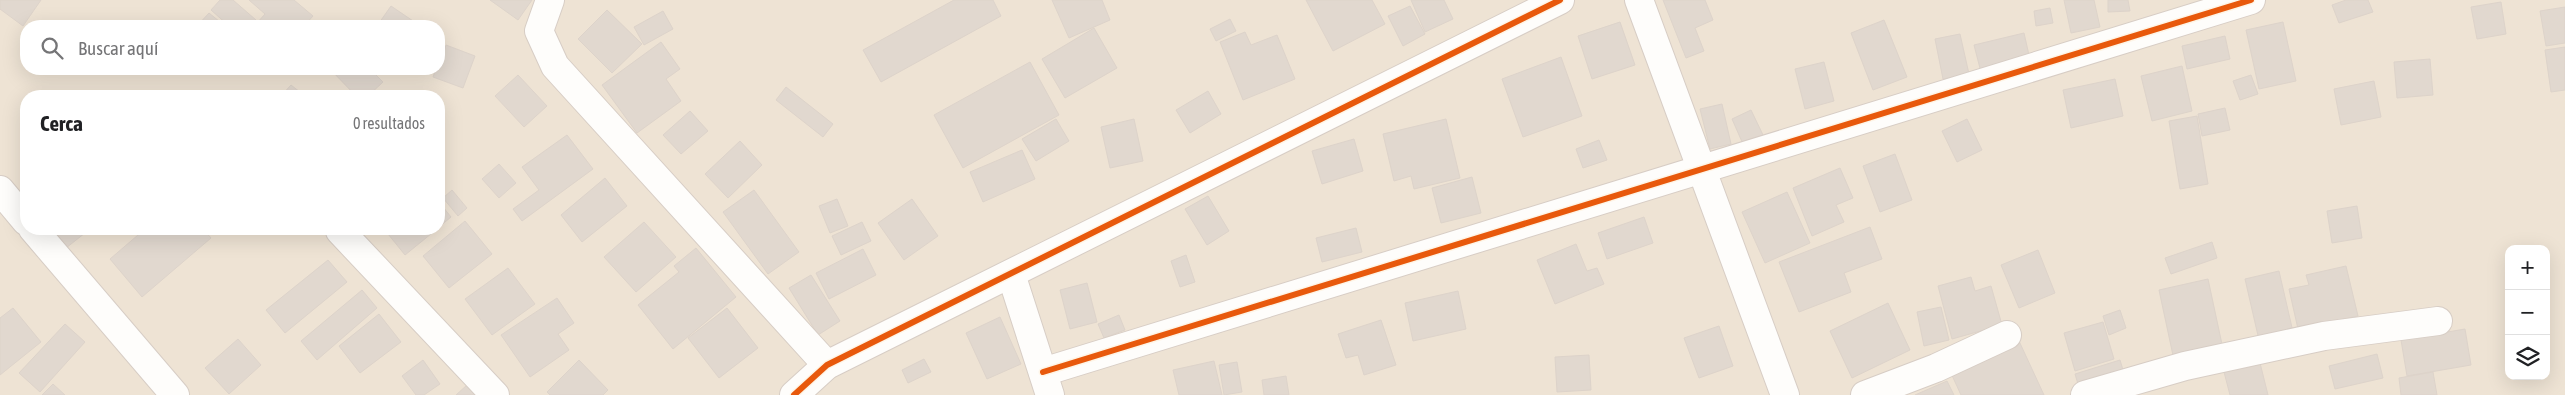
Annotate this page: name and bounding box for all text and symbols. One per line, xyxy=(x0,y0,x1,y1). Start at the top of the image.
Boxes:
search box xyxy=(20,20,445,75)
icon: search xyxy=(38,34,66,62)
text: Buscar aquí xyxy=(78,37,158,59)
text: Cerca xyxy=(40,111,83,135)
text: 0 resultados xyxy=(353,114,425,132)
map controls xyxy=(2505,245,2550,380)
button: + xyxy=(2505,245,2550,290)
button: − xyxy=(2505,290,2550,335)
button: layers xyxy=(2505,335,2550,380)

